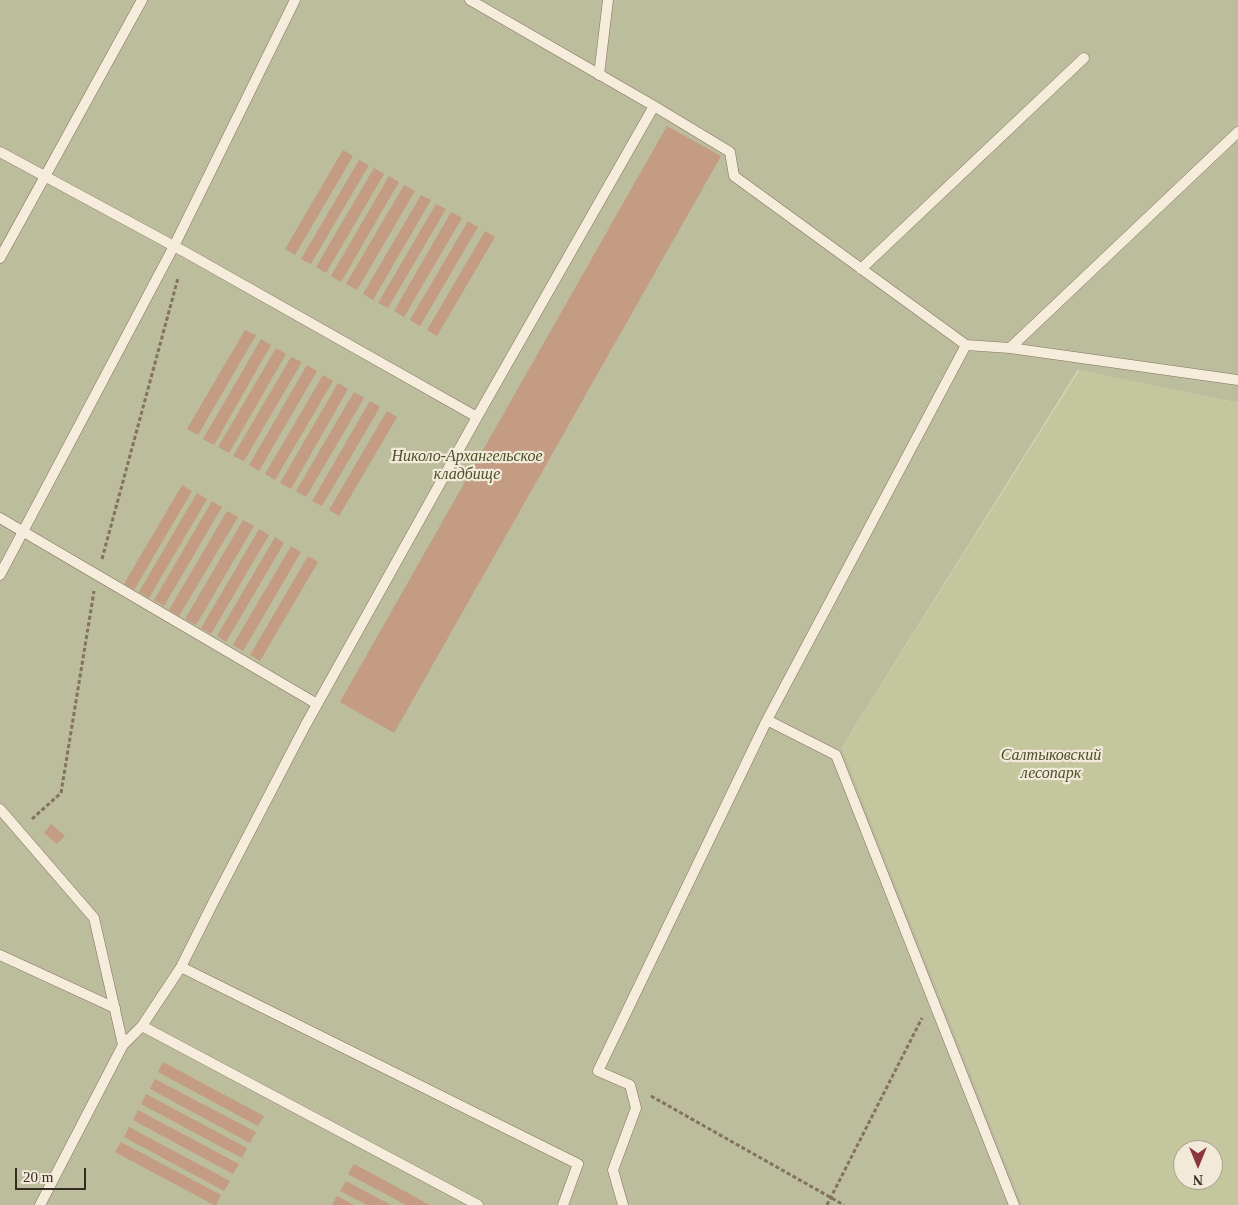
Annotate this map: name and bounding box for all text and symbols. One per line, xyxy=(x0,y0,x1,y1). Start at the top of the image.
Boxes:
park label: Николо-Архангельское кладбище xyxy=(391,447,543,485)
park label: Салтыковский лесопарк xyxy=(1001,746,1101,784)
north arrow xyxy=(1173,1140,1223,1190)
scale bar xyxy=(18,1158,89,1190)
text: 20 m xyxy=(23,1169,53,1185)
text: N xyxy=(1193,1172,1203,1187)

